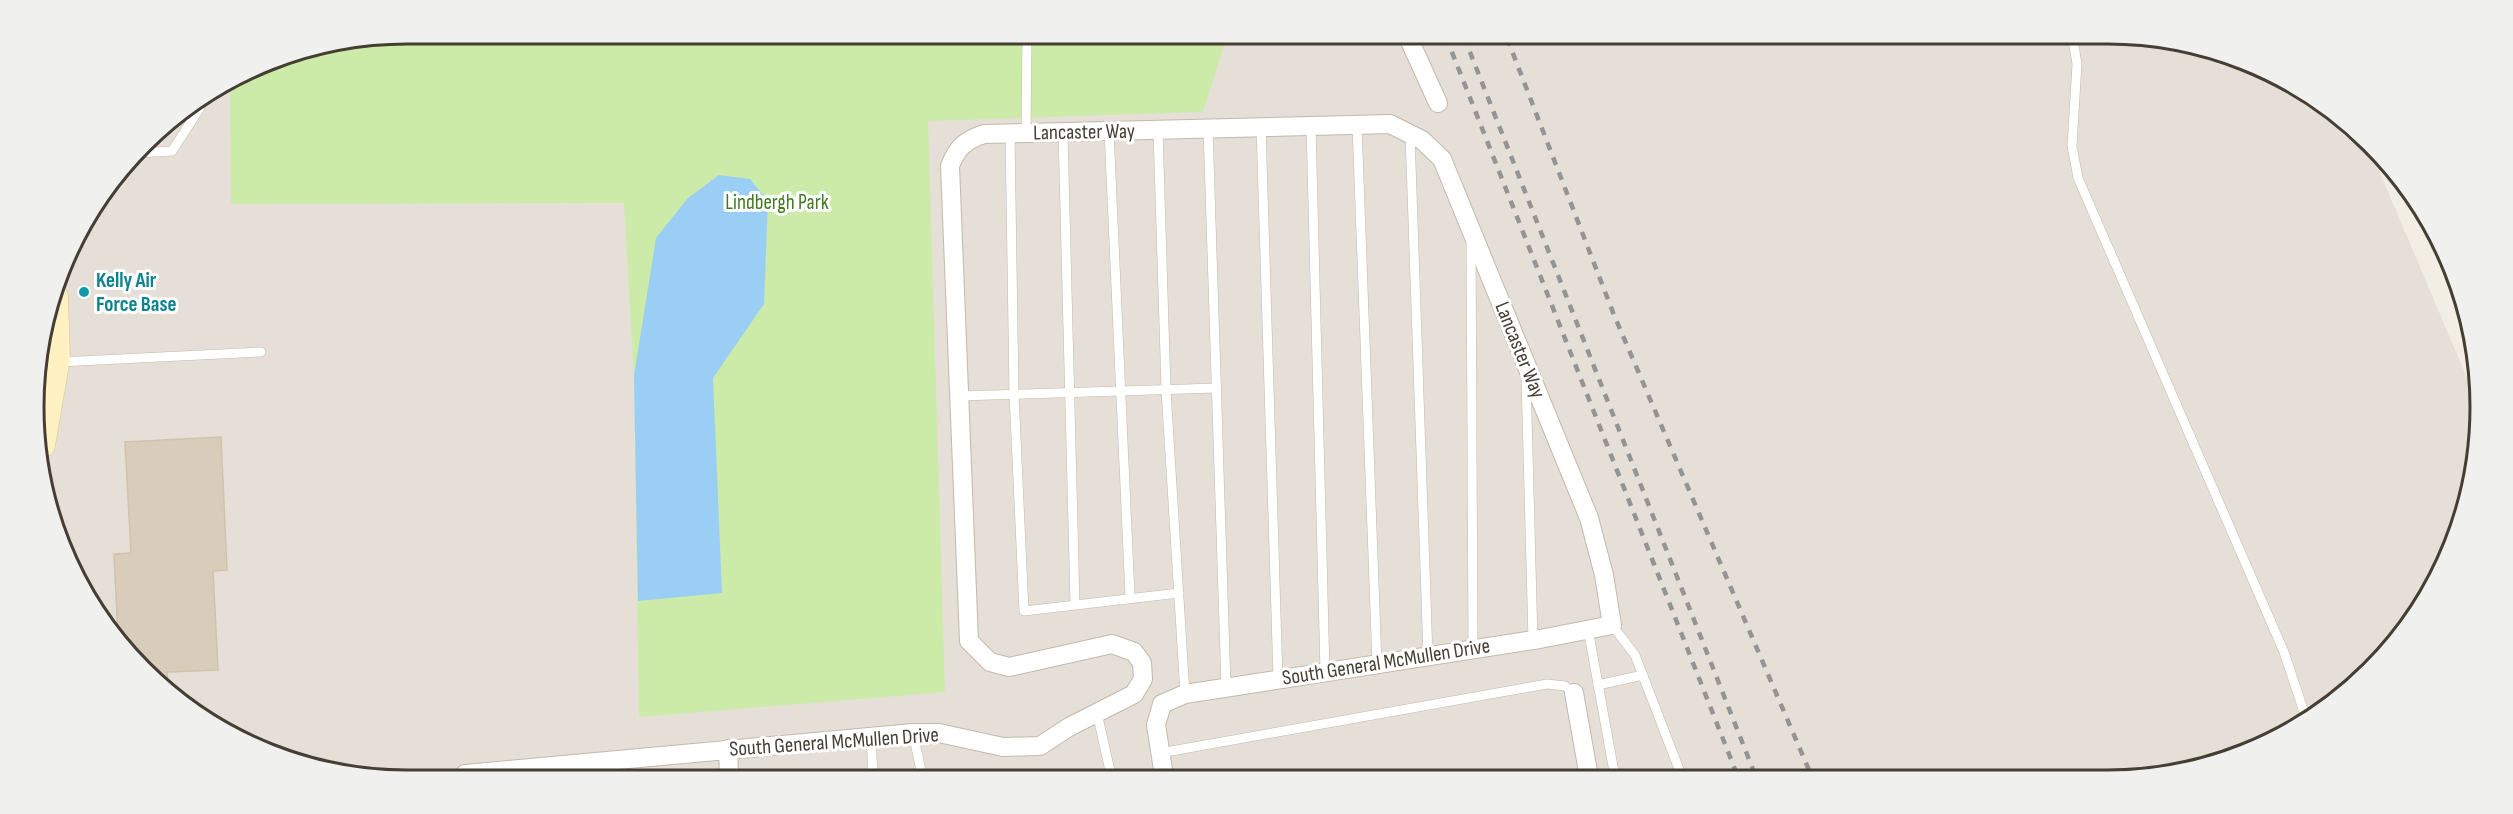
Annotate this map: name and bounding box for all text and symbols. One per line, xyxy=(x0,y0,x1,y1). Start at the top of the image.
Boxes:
street label: Lancaster Way xyxy=(1033,119,1135,145)
park label: Lindbergh Park xyxy=(725,190,829,215)
place label: Kelly Air Force Base xyxy=(96,268,177,317)
marker: Kelly Air Force Base xyxy=(77,285,91,299)
street label: Lancaster Way xyxy=(1489,298,1551,402)
street label: South General McMullen Drive xyxy=(1280,633,1492,691)
street label: South General McMullen Drive xyxy=(728,722,940,762)

